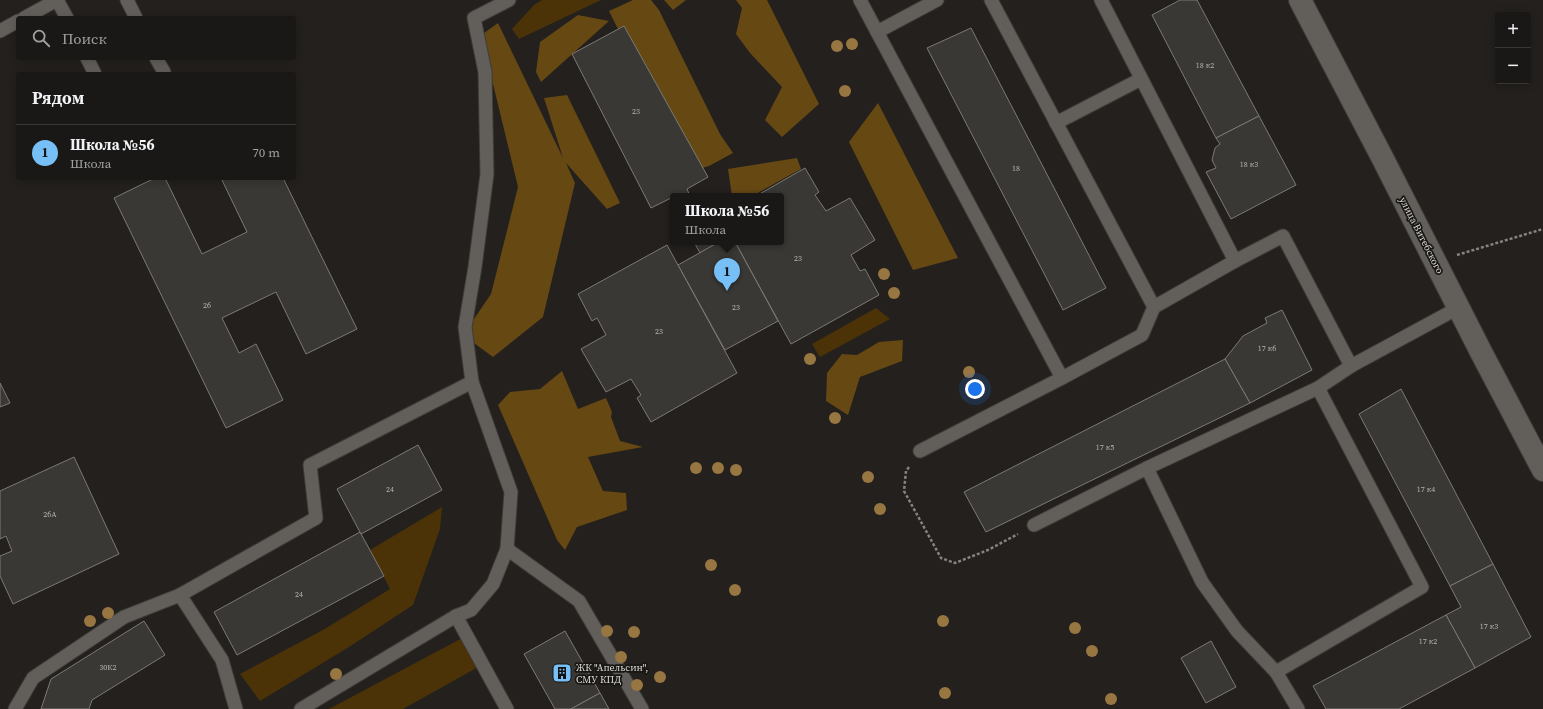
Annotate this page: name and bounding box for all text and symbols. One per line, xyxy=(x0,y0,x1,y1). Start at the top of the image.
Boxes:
map controls xyxy=(1495,12,1531,84)
button: + xyxy=(1495,12,1531,48)
search box xyxy=(16,16,296,60)
icon: search xyxy=(30,27,52,49)
text: Поиск xyxy=(62,28,107,49)
button: − xyxy=(1495,48,1531,84)
house number: 18 к2 xyxy=(1196,60,1214,71)
text: Рядом xyxy=(32,86,84,110)
house number: 23 xyxy=(632,106,640,117)
text: Школа №56 xyxy=(70,134,155,155)
text: 1 xyxy=(41,144,49,161)
text: 70 m xyxy=(252,144,280,161)
text: Школа xyxy=(70,155,111,172)
house number: 18 к3 xyxy=(1240,159,1258,170)
house number: 18 xyxy=(1012,163,1020,174)
popup xyxy=(670,193,784,245)
street label: улица Витебского xyxy=(1397,195,1447,276)
text: Школа №56 xyxy=(685,200,769,221)
text: Школа xyxy=(685,221,726,238)
house number: 23 xyxy=(794,253,802,264)
pin: 1 xyxy=(714,258,740,291)
house number: 26 xyxy=(203,300,211,311)
house number: 23 xyxy=(732,302,740,313)
house number: 23 xyxy=(655,326,663,337)
house number: 17 к6 xyxy=(1258,343,1276,354)
your location xyxy=(965,379,985,399)
house number: 17 к5 xyxy=(1096,442,1114,453)
house number: 24 xyxy=(386,484,394,495)
house number: 17 к4 xyxy=(1417,484,1435,495)
house number: 26А xyxy=(43,509,57,520)
house number: 24 xyxy=(295,589,303,600)
house number: 17 к3 xyxy=(1480,621,1498,632)
house number: 17 к2 xyxy=(1419,636,1437,647)
place label: ЖК "Апельсин", СМУ КПД xyxy=(576,661,648,686)
house number: 30К2 xyxy=(99,662,117,673)
building icon: ЖК "Апельсин", СМУ КПД xyxy=(551,662,573,684)

